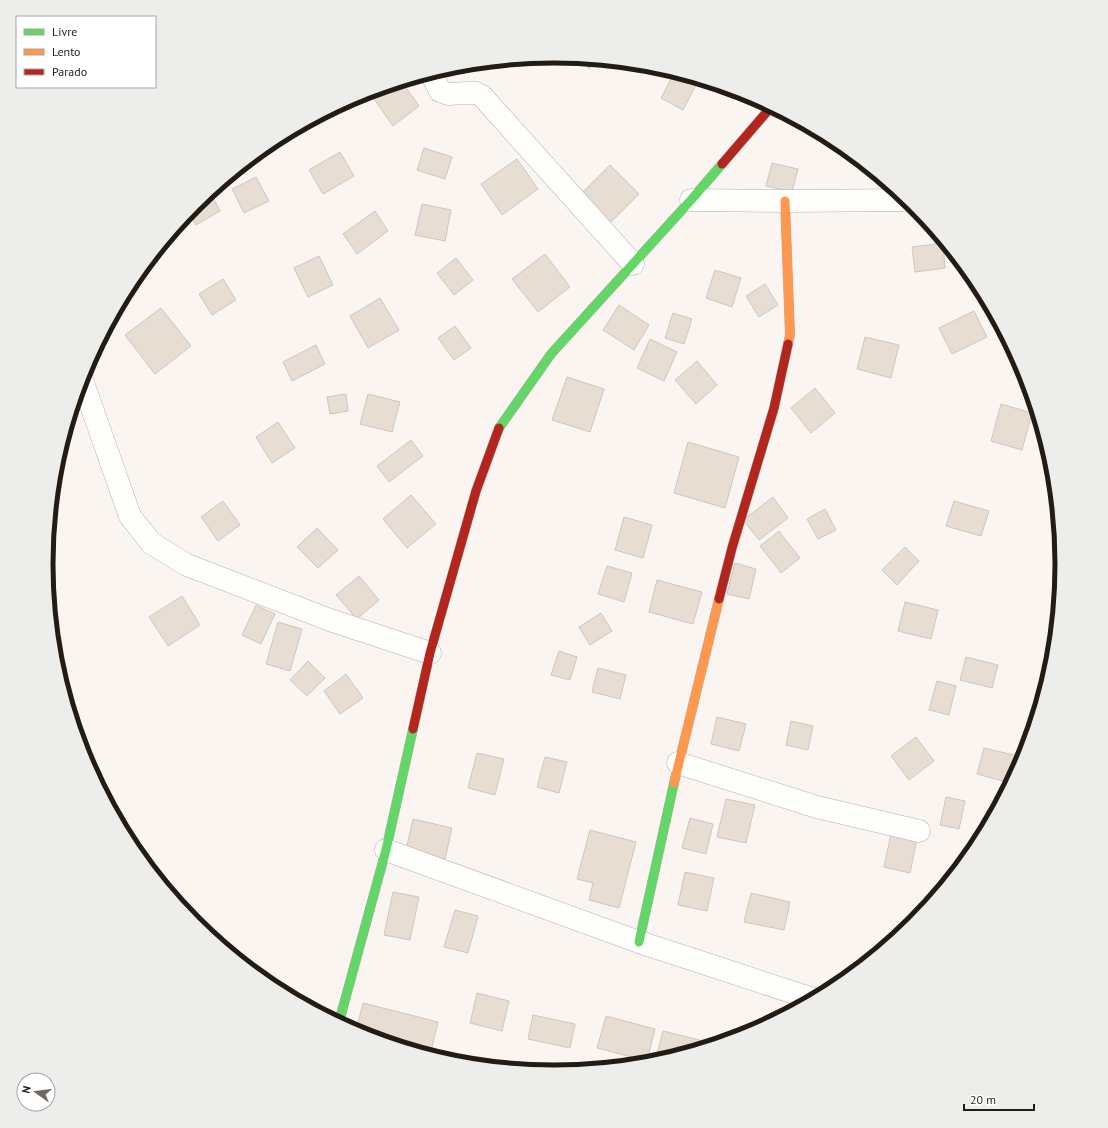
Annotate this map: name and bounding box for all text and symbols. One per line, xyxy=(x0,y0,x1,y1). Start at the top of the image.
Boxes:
legend xyxy=(16,16,156,88)
text: Livre xyxy=(52,24,77,39)
text: Lento xyxy=(52,44,81,59)
text: Parado xyxy=(52,64,87,79)
north arrow xyxy=(16,1072,56,1112)
text: N xyxy=(19,1084,34,1095)
scale bar xyxy=(964,1086,1034,1112)
text: 20 m xyxy=(970,1092,996,1107)

